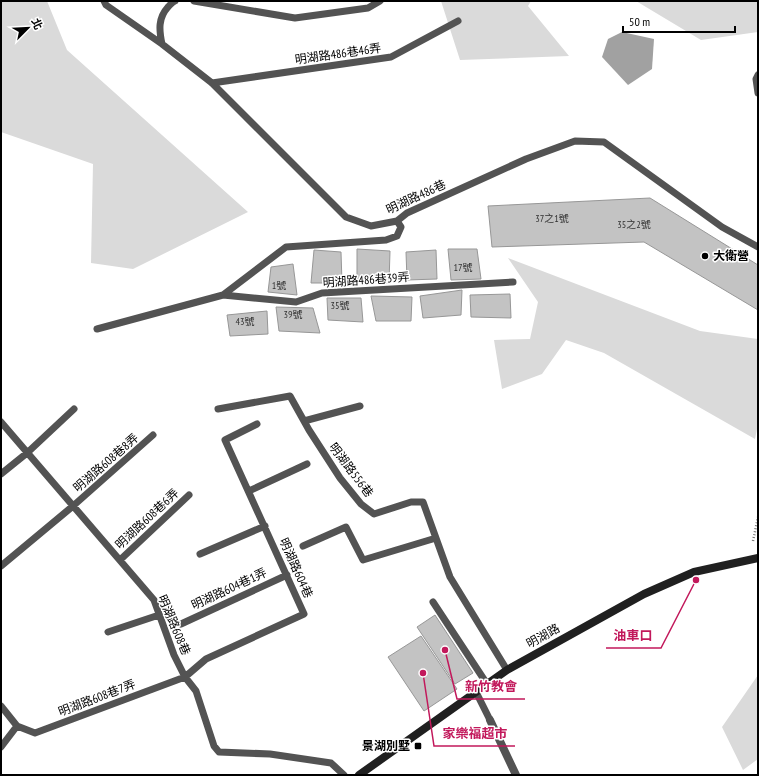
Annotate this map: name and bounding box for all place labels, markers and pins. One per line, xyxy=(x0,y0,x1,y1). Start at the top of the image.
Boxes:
place label: 大衛營 xyxy=(713,248,749,263)
marker: 大衛營 xyxy=(700,251,710,261)
callout: 油車口 xyxy=(606,623,661,648)
callout: 新竹教會 xyxy=(457,674,525,699)
callout: 家樂福超市 xyxy=(434,721,515,746)
place label: 景湖別墅 xyxy=(362,738,410,753)
marker: 景湖別墅 xyxy=(413,741,423,751)

